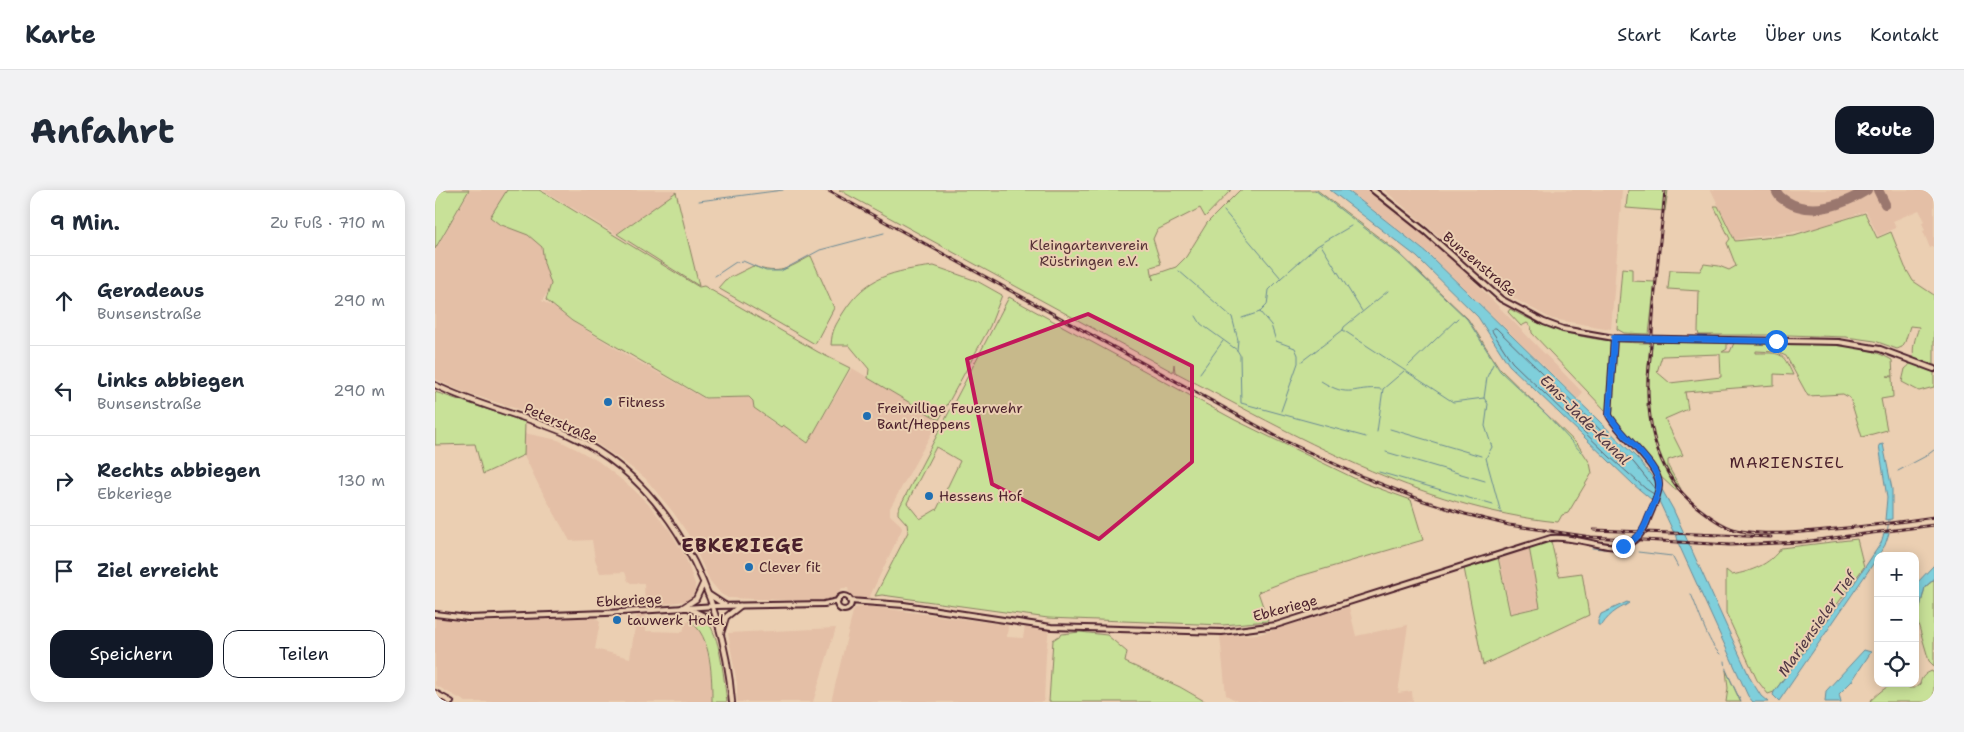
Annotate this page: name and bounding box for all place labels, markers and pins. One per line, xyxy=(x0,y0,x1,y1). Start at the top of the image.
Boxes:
place label: Fitness xyxy=(618,393,665,411)
marker: Fitness xyxy=(602,396,614,408)
place label: Freiwillige Feuerwehr Bant/Heppens xyxy=(877,399,1023,433)
marker: Freiwillige Feuerwehr Bant/Heppens xyxy=(861,410,873,422)
place label: Hessens Hof xyxy=(939,487,1023,505)
marker: Hessens Hof xyxy=(923,490,935,502)
place label: Clever fit xyxy=(759,558,821,576)
marker: Clever fit xyxy=(743,561,755,573)
place label: tauwerk Hotel xyxy=(627,611,725,629)
marker: tauwerk Hotel xyxy=(611,614,623,626)

